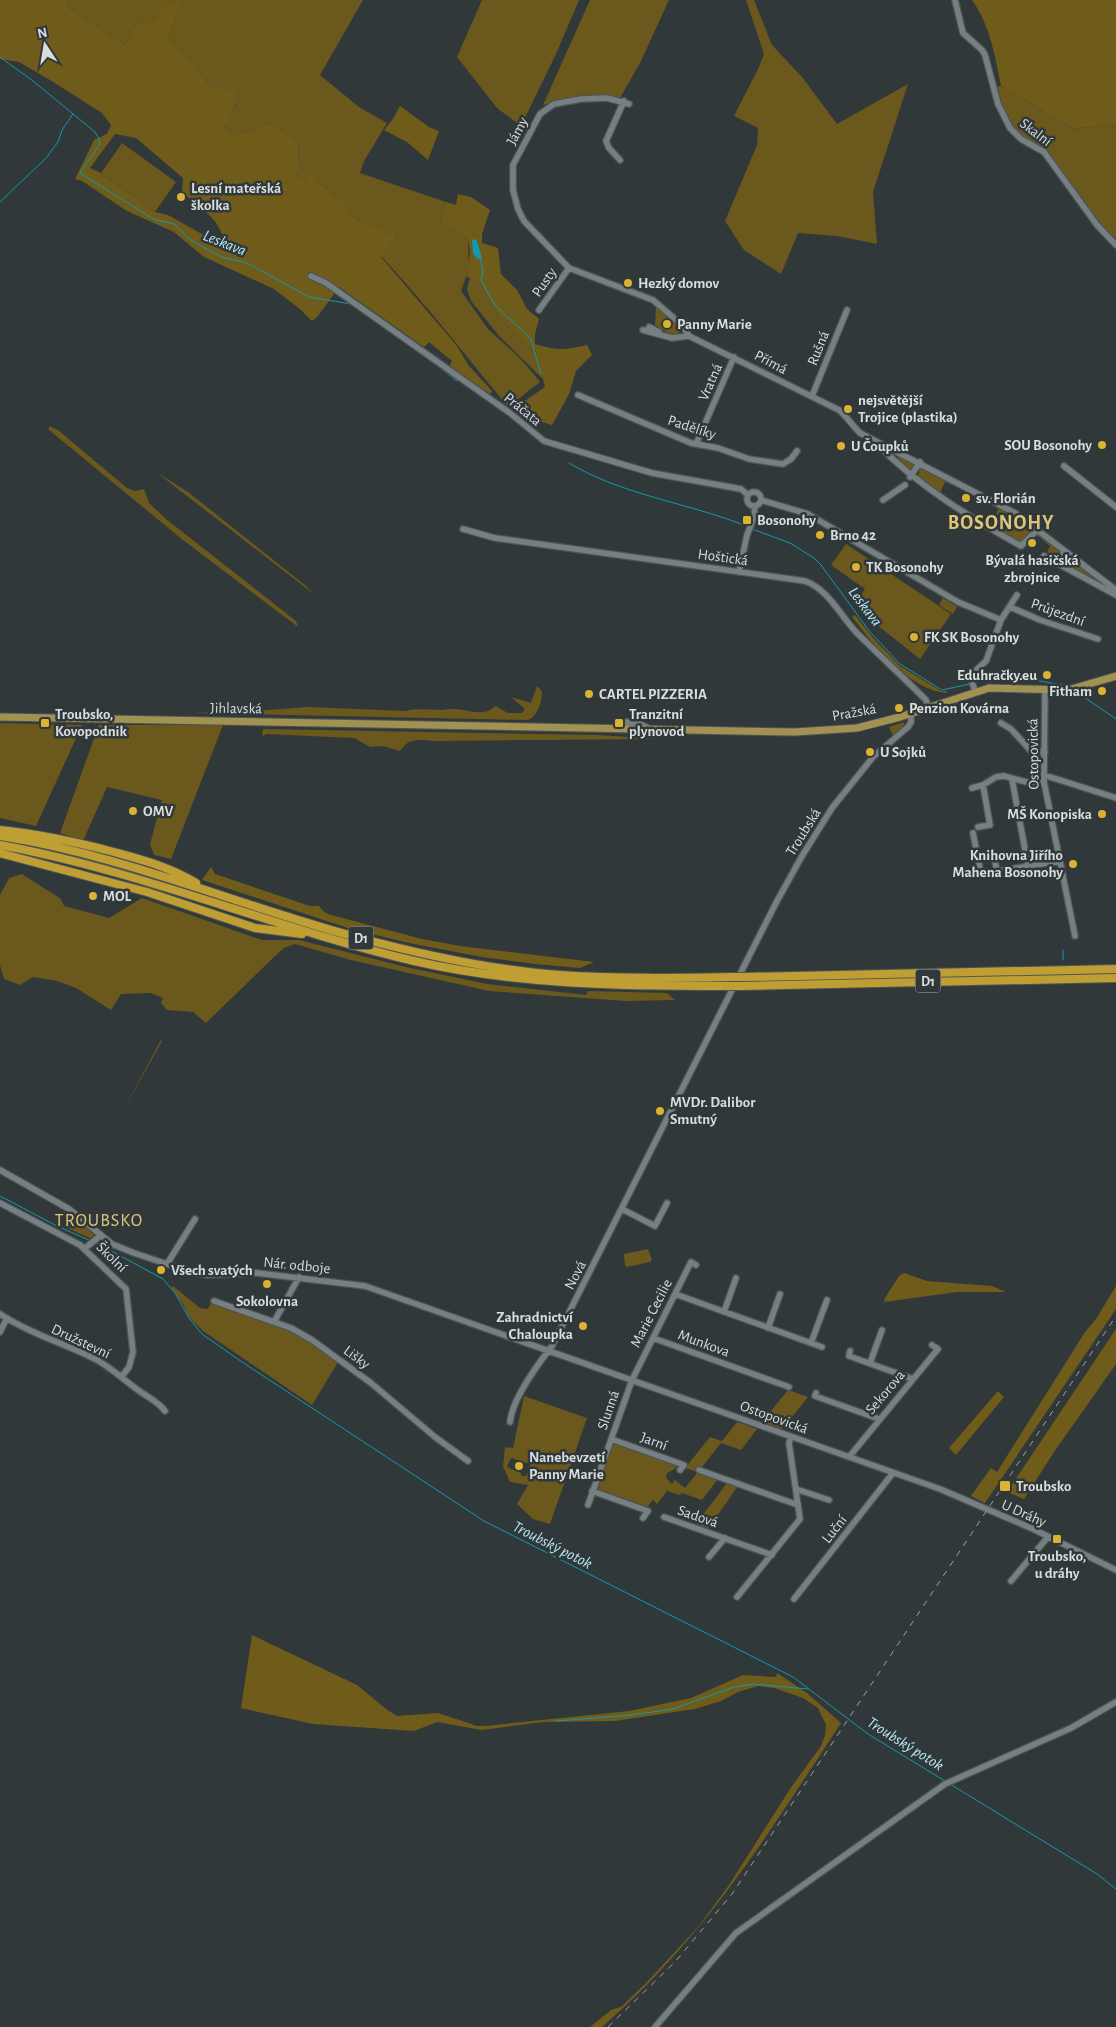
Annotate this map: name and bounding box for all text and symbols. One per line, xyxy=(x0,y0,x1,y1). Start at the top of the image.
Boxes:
north arrow xyxy=(20,20,70,70)
text: N xyxy=(36,25,49,41)
street label: Jámy xyxy=(504,114,531,148)
street label: Skalní xyxy=(1017,116,1055,149)
place label: Lesní mateřská školka xyxy=(191,181,281,213)
marker: Lesní mateřská školka xyxy=(175,191,187,203)
water label: Leskava xyxy=(201,227,248,259)
street label: Pusty xyxy=(529,264,560,300)
place label: Hezký domov xyxy=(638,276,720,291)
marker: Hezký domov xyxy=(622,277,634,289)
place label: Panny Marie xyxy=(677,317,752,332)
marker: Panny Marie xyxy=(661,318,673,330)
street label: Rušná xyxy=(805,329,832,368)
street label: Přímá xyxy=(752,348,790,377)
street label: Vratná xyxy=(696,361,725,403)
street label: Práčata xyxy=(501,390,544,429)
place label: nejsvětější Trojice (plastika) xyxy=(858,393,958,425)
marker: nejsvětější Trojice (plastika) xyxy=(842,403,854,415)
street label: Padělíky xyxy=(666,413,718,442)
place label: U Čoupků xyxy=(851,438,909,454)
place label: SOU Bosonohy xyxy=(1004,438,1092,453)
marker: SOU Bosonohy xyxy=(1096,439,1108,451)
marker: U Čoupků xyxy=(835,440,847,452)
place label: sv. Florián xyxy=(976,491,1036,506)
marker: sv. Florián xyxy=(960,492,972,504)
place label: Bosonohy xyxy=(757,513,816,528)
district label: BOSONOHY xyxy=(948,513,1054,533)
marker: Bosonohy xyxy=(741,514,753,526)
place label: Brno 42 xyxy=(830,528,876,543)
marker: Brno 42 xyxy=(814,529,826,541)
marker: Bývalá hasičská zbrojnice xyxy=(1026,537,1038,549)
street label: Hoštická xyxy=(697,547,749,568)
place label: Bývalá hasičská zbrojnice xyxy=(985,553,1079,585)
place label: TK Bosonohy xyxy=(866,560,944,575)
marker: TK Bosonohy xyxy=(850,561,862,573)
water label: Leskava xyxy=(845,584,885,629)
street label: Průjezdní xyxy=(1029,596,1087,629)
place label: FK SK Bosonohy xyxy=(924,630,1020,645)
marker: FK SK Bosonohy xyxy=(908,631,920,643)
place label: Eduhračky.eu xyxy=(957,668,1037,683)
marker: Eduhračky.eu xyxy=(1041,669,1053,681)
place label: Fitham xyxy=(1049,684,1092,699)
marker: Fitham xyxy=(1096,685,1108,697)
place label: CARTEL PIZZERIA xyxy=(599,687,707,702)
marker: CARTEL PIZZERIA xyxy=(583,688,595,700)
street label: Jihlavská xyxy=(210,701,262,716)
street label: Pražská xyxy=(831,701,877,724)
place label: Penzion Kovárna xyxy=(909,701,1009,716)
marker: Penzion Kovárna xyxy=(893,702,905,714)
place label: Troubsko, Kovopodnik xyxy=(55,707,127,739)
place label: Tranzitní plynovod xyxy=(629,707,684,739)
marker: Troubsko, Kovopodnik xyxy=(39,717,51,729)
marker: Tranzitní plynovod xyxy=(613,717,625,729)
street label: Ostopovická xyxy=(1025,718,1042,790)
place label: U Sojků xyxy=(880,745,926,760)
marker: U Sojků xyxy=(864,746,876,758)
place label: OMV xyxy=(143,804,173,819)
marker: OMV xyxy=(127,805,139,817)
street label: Troubská xyxy=(783,806,824,859)
place label: MŠ Konopiska xyxy=(1007,806,1092,822)
marker: MŠ Konopiska xyxy=(1096,808,1108,820)
place label: Knihovna Jiřího Mahena Bosonohy xyxy=(953,848,1063,880)
marker: Knihovna Jiřího Mahena Bosonohy xyxy=(1067,858,1079,870)
place label: MOL xyxy=(103,889,132,904)
marker: MOL xyxy=(87,890,99,902)
road number: D1 xyxy=(348,926,374,950)
road number: D1 xyxy=(916,969,940,992)
place label: MVDr. Dalibor Smutný xyxy=(670,1095,756,1127)
marker: MVDr. Dalibor Smutný xyxy=(654,1105,666,1117)
district label: TROUBSKO xyxy=(55,1212,143,1230)
street label: Školní xyxy=(94,1239,131,1276)
street label: Nár. odboje xyxy=(263,1255,331,1276)
street label: Nová xyxy=(562,1258,589,1292)
place label: Všech svatých xyxy=(171,1263,253,1278)
marker: Všech svatých xyxy=(155,1264,167,1276)
street label: Marie Cecilie xyxy=(628,1277,675,1350)
marker: Sokolovna xyxy=(261,1278,273,1290)
place label: Sokolovna xyxy=(236,1294,298,1309)
place label: Zahradnictví Chaloupka xyxy=(496,1310,574,1342)
marker: Zahradnictví Chaloupka xyxy=(577,1320,589,1332)
street label: Družstevní xyxy=(49,1321,113,1362)
street label: Munkova xyxy=(676,1327,732,1360)
street label: Lišky xyxy=(341,1343,373,1372)
street label: Sekorova xyxy=(863,1367,908,1417)
street label: Slunná xyxy=(595,1389,622,1432)
street label: Ostopovická xyxy=(738,1398,810,1437)
street label: Jarní xyxy=(638,1430,670,1453)
place label: Nanebevzetí Panny Marie xyxy=(529,1450,606,1482)
marker: Nanebevzetí Panny Marie xyxy=(513,1460,525,1472)
marker: Troubsko xyxy=(998,1479,1012,1493)
place label: Troubsko xyxy=(1016,1479,1071,1494)
street label: U Dráhy xyxy=(999,1497,1049,1530)
street label: Sadová xyxy=(676,1503,720,1530)
street label: Luční xyxy=(819,1512,850,1546)
water label: Troubský potok xyxy=(510,1518,595,1573)
marker: Troubsko, u dráhy xyxy=(1051,1533,1063,1545)
place label: Troubsko, u dráhy xyxy=(1028,1549,1086,1581)
water label: Troubský potok xyxy=(864,1714,947,1774)

